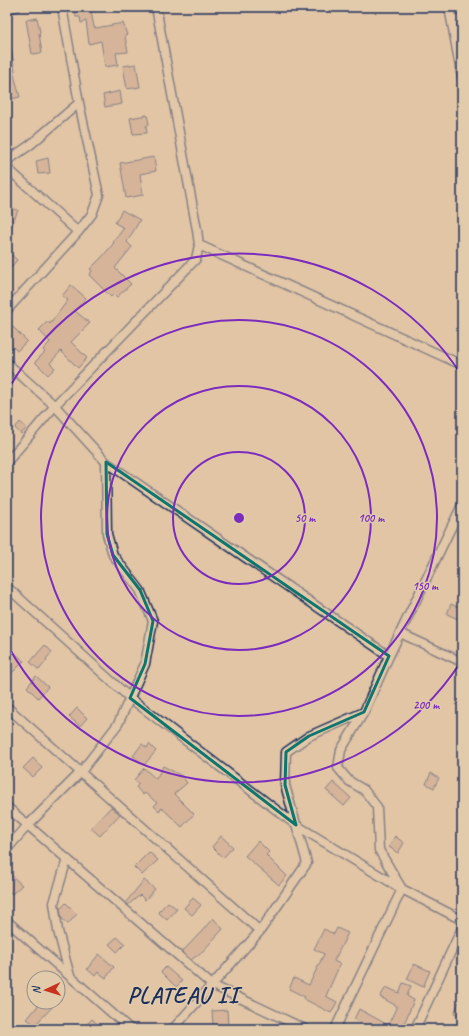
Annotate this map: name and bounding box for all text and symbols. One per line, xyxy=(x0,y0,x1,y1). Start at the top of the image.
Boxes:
text: 50 m xyxy=(295,510,316,526)
text: 100 m xyxy=(358,510,385,526)
centre of rings xyxy=(232,511,246,525)
text: 150 m xyxy=(412,578,439,594)
text: 200 m xyxy=(413,697,440,713)
north arrow xyxy=(26,970,66,1010)
district label: PLATEAU II xyxy=(127,981,243,1010)
text: N xyxy=(29,985,43,995)

